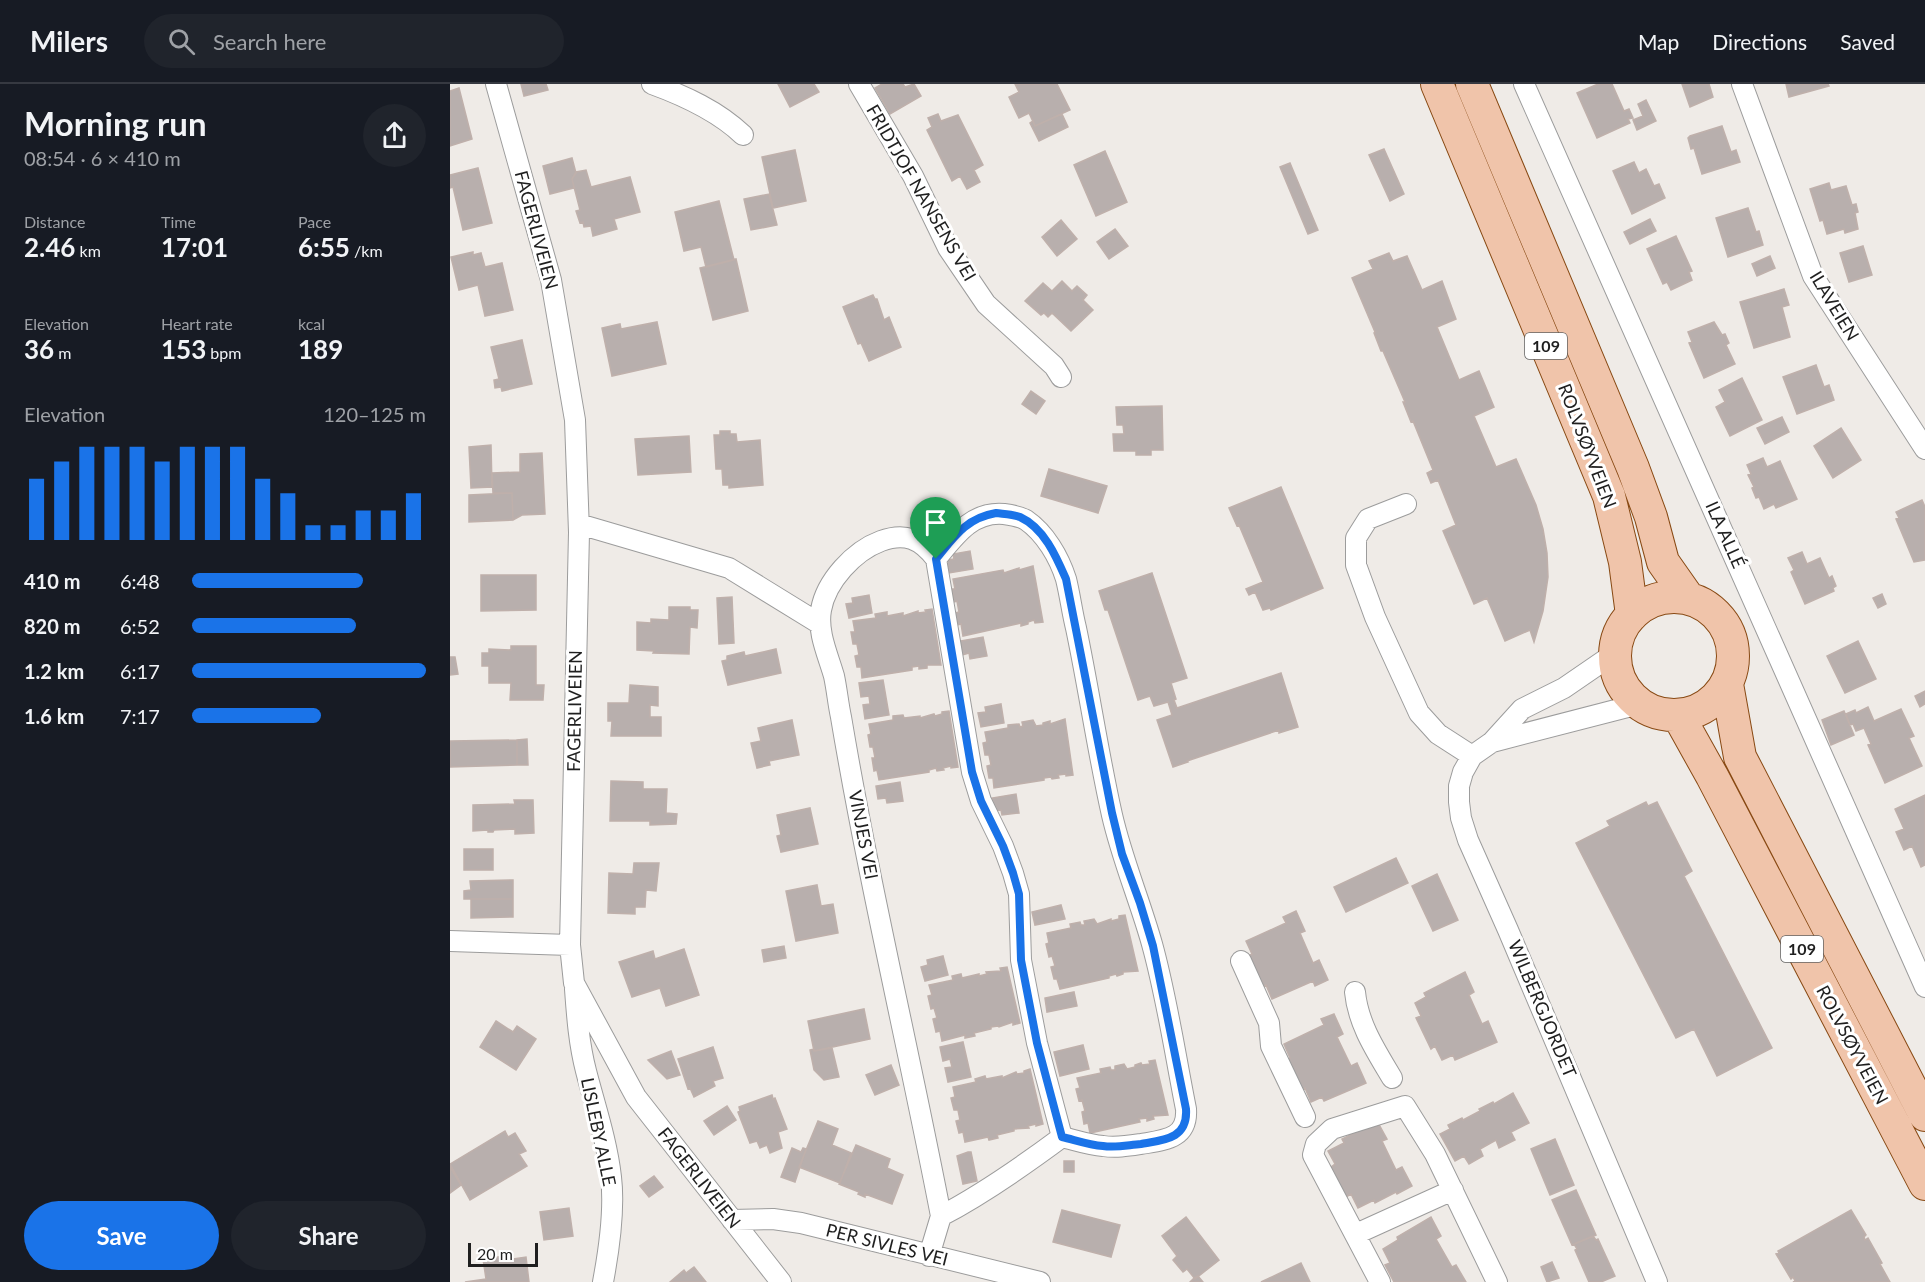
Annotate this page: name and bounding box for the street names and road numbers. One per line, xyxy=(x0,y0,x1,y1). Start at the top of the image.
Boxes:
street label: FRIDTJOF NANSENS VEI xyxy=(862,100,981,285)
street label: FAGERLIVEIEN xyxy=(511,168,563,291)
street label: ILAVEIEN xyxy=(1806,267,1864,344)
road number: 109 xyxy=(1525,333,1567,359)
street label: ROLVSØYVEIEN xyxy=(1554,380,1622,511)
street label: ILA ALLÉ xyxy=(1701,498,1750,571)
street label: FAGERLIVEIEN xyxy=(562,650,586,772)
street label: VINJES VEI xyxy=(845,788,883,881)
road number: 109 xyxy=(1781,936,1823,962)
street label: WILBERGJORDET xyxy=(1504,937,1582,1081)
street label: ROLVSØYVEIEN xyxy=(1812,981,1893,1108)
street label: LISLEBY ALLE xyxy=(577,1075,621,1188)
street label: FAGERLIVEIEN xyxy=(654,1123,746,1232)
street label: PER SIVLES VEI xyxy=(824,1218,951,1270)

